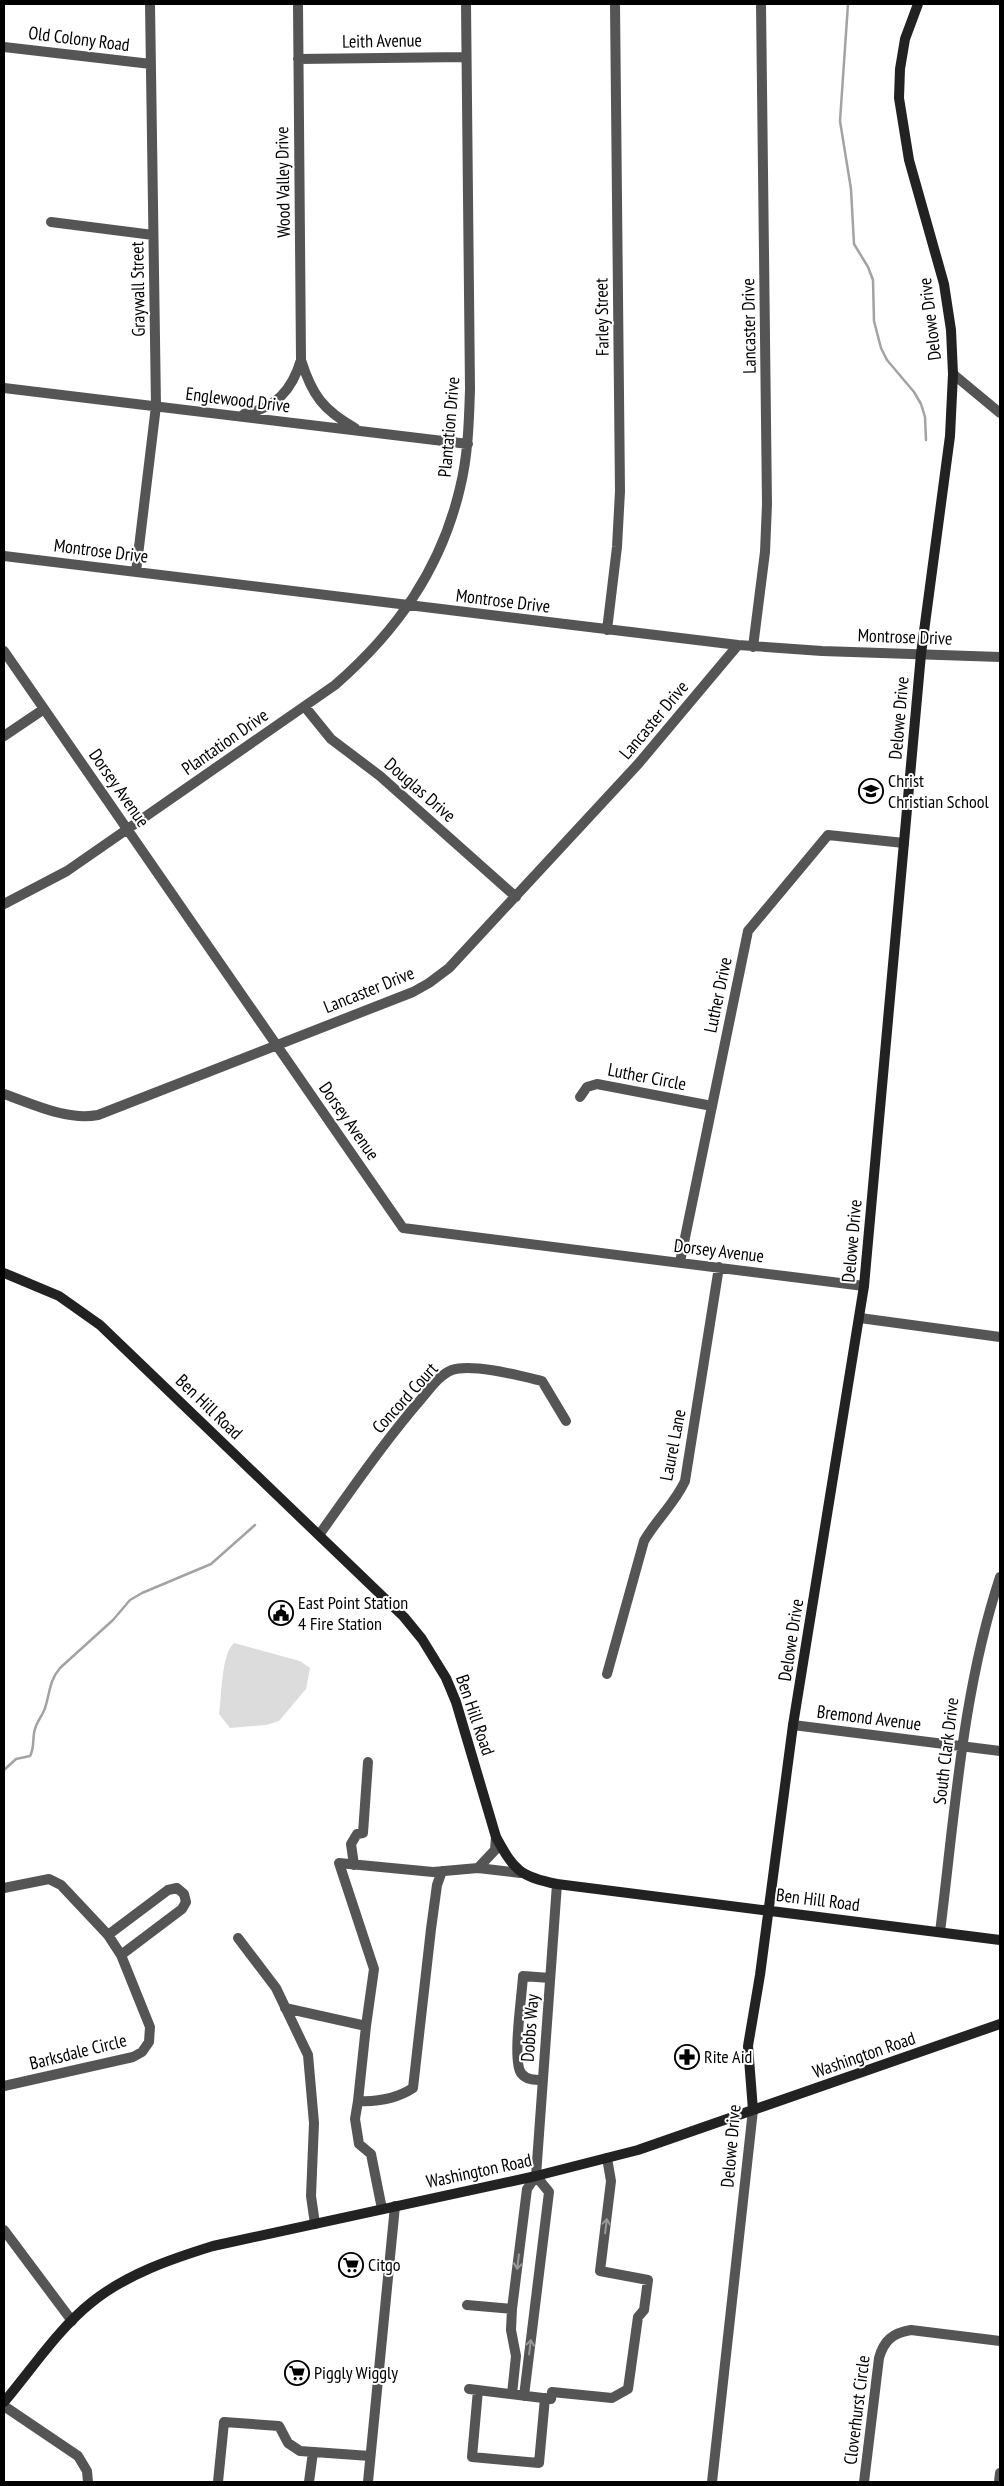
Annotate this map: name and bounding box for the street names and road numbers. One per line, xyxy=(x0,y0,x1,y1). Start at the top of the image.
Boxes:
street label: Old Colony Road xyxy=(27,21,131,56)
street label: Leith Avenue xyxy=(342,28,422,53)
street label: Wood Valley Drive xyxy=(270,126,295,238)
street label: Graywall Street xyxy=(125,241,150,337)
street label: Delowe Drive xyxy=(913,276,946,362)
street label: Farley Street xyxy=(589,278,614,356)
street label: Lancaster Drive xyxy=(736,278,761,374)
street label: Plantation Drive xyxy=(433,376,464,478)
street label: Englewood Drive xyxy=(184,382,292,417)
street label: Montrose Drive xyxy=(53,533,150,568)
street label: Montrose Drive xyxy=(455,583,552,618)
street label: Montrose Drive xyxy=(857,623,953,650)
street label: Lancaster Drive xyxy=(614,676,693,764)
street label: Delowe Drive xyxy=(883,676,914,760)
street label: Plantation Drive xyxy=(177,703,273,780)
street label: Dorsey Avenue xyxy=(84,744,155,831)
street label: Douglas Drive xyxy=(380,752,461,827)
street label: Luther Drive xyxy=(698,955,737,1035)
street label: Lancaster Drive xyxy=(320,961,417,1018)
street label: Luther Circle xyxy=(606,1058,688,1095)
street label: Dorsey Avenue xyxy=(314,1077,385,1164)
street label: Delowe Drive xyxy=(836,1199,867,1283)
street label: Dorsey Avenue xyxy=(673,1234,765,1267)
street label: Concord Court xyxy=(367,1357,442,1438)
street label: Ben Hill Road xyxy=(171,1369,248,1444)
street label: Laurel Lane xyxy=(654,1407,691,1483)
street label: Delowe Drive xyxy=(773,1597,808,1683)
street label: Ben Hill Road xyxy=(451,1671,500,1758)
street label: South Clark Drive xyxy=(928,1696,963,1806)
street label: Bremond Avenue xyxy=(816,1700,923,1735)
street label: Ben Hill Road xyxy=(775,1883,861,1916)
street label: Dobbs Way xyxy=(516,1993,543,2063)
street label: Washington Road xyxy=(809,2026,918,2083)
street label: Barksdale Circle xyxy=(27,2028,129,2075)
street label: Delowe Drive xyxy=(715,2104,746,2188)
street label: Washington Road xyxy=(424,2148,534,2193)
street label: Cloverhurst Circle xyxy=(838,2354,875,2466)

